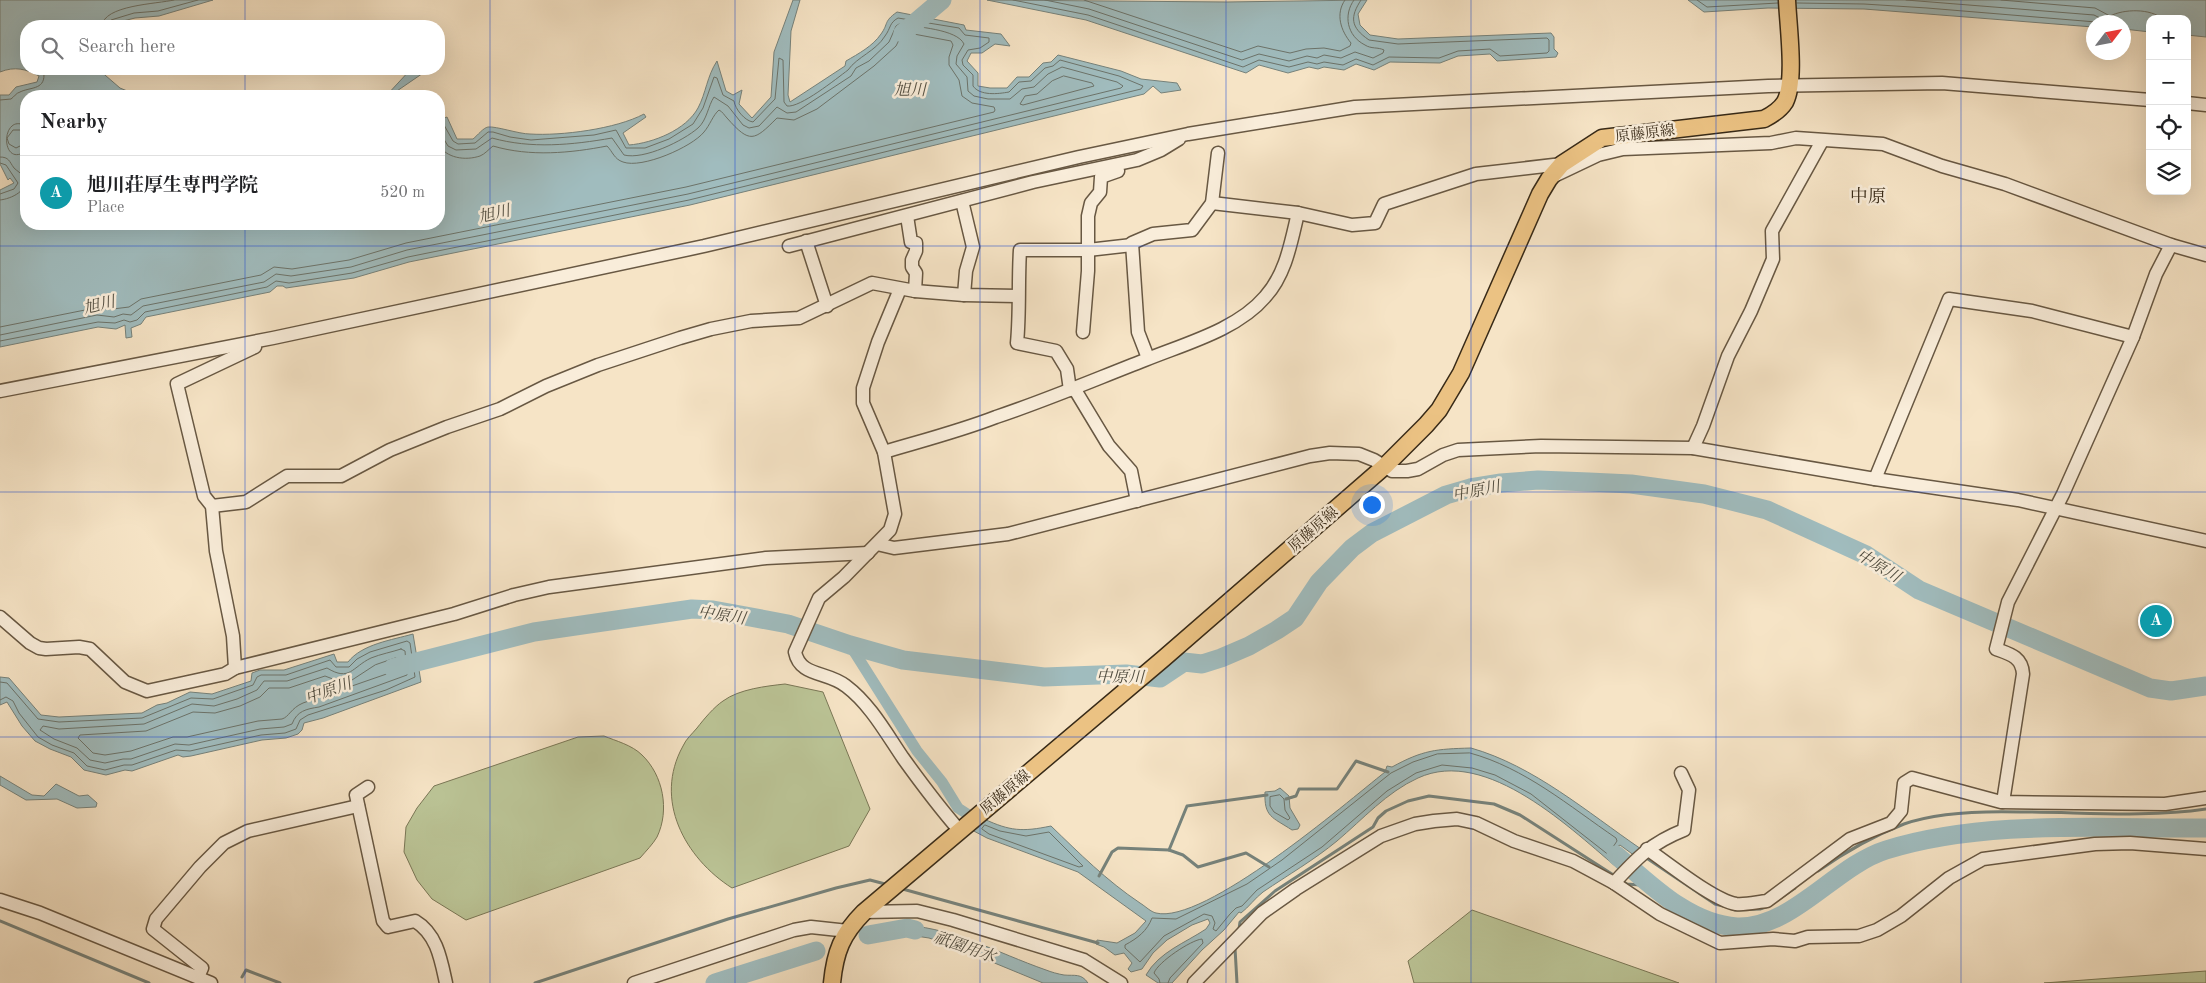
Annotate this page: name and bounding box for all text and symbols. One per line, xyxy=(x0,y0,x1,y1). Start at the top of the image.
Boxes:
north arrow xyxy=(2086,15,2131,60)
map controls xyxy=(2146,15,2191,195)
button: + xyxy=(2146,15,2191,60)
search box xyxy=(20,20,445,75)
icon: search xyxy=(38,34,66,62)
text: Search here xyxy=(78,38,175,57)
button: − xyxy=(2146,60,2191,105)
water label: 旭川 xyxy=(894,81,928,99)
button: locate xyxy=(2146,105,2191,150)
text: Nearby xyxy=(40,112,108,133)
street label: 原藤原線 xyxy=(1614,121,1676,146)
button: layers xyxy=(2146,150,2191,195)
text: 旭川荘厚生専門学院 xyxy=(87,177,258,196)
text: A xyxy=(50,185,62,201)
text: 520 m xyxy=(380,185,425,201)
district label: 中原 xyxy=(1850,186,1886,206)
text: Place xyxy=(87,200,124,216)
water label: 旭川 xyxy=(477,201,514,226)
water label: 旭川 xyxy=(82,292,119,317)
water label: 中原川 xyxy=(1451,477,1503,504)
your location xyxy=(1359,492,1385,518)
street label: 原藤原線 xyxy=(1285,503,1342,555)
water label: 中原川 xyxy=(1853,546,1905,587)
water label: 中原川 xyxy=(697,602,749,628)
pin: A xyxy=(2140,602,2172,640)
water label: 中原川 xyxy=(1096,668,1146,686)
water label: 中原川 xyxy=(303,674,356,708)
street label: 原藤原線 xyxy=(977,767,1034,818)
water label: 祇園用水 xyxy=(931,928,1000,967)

